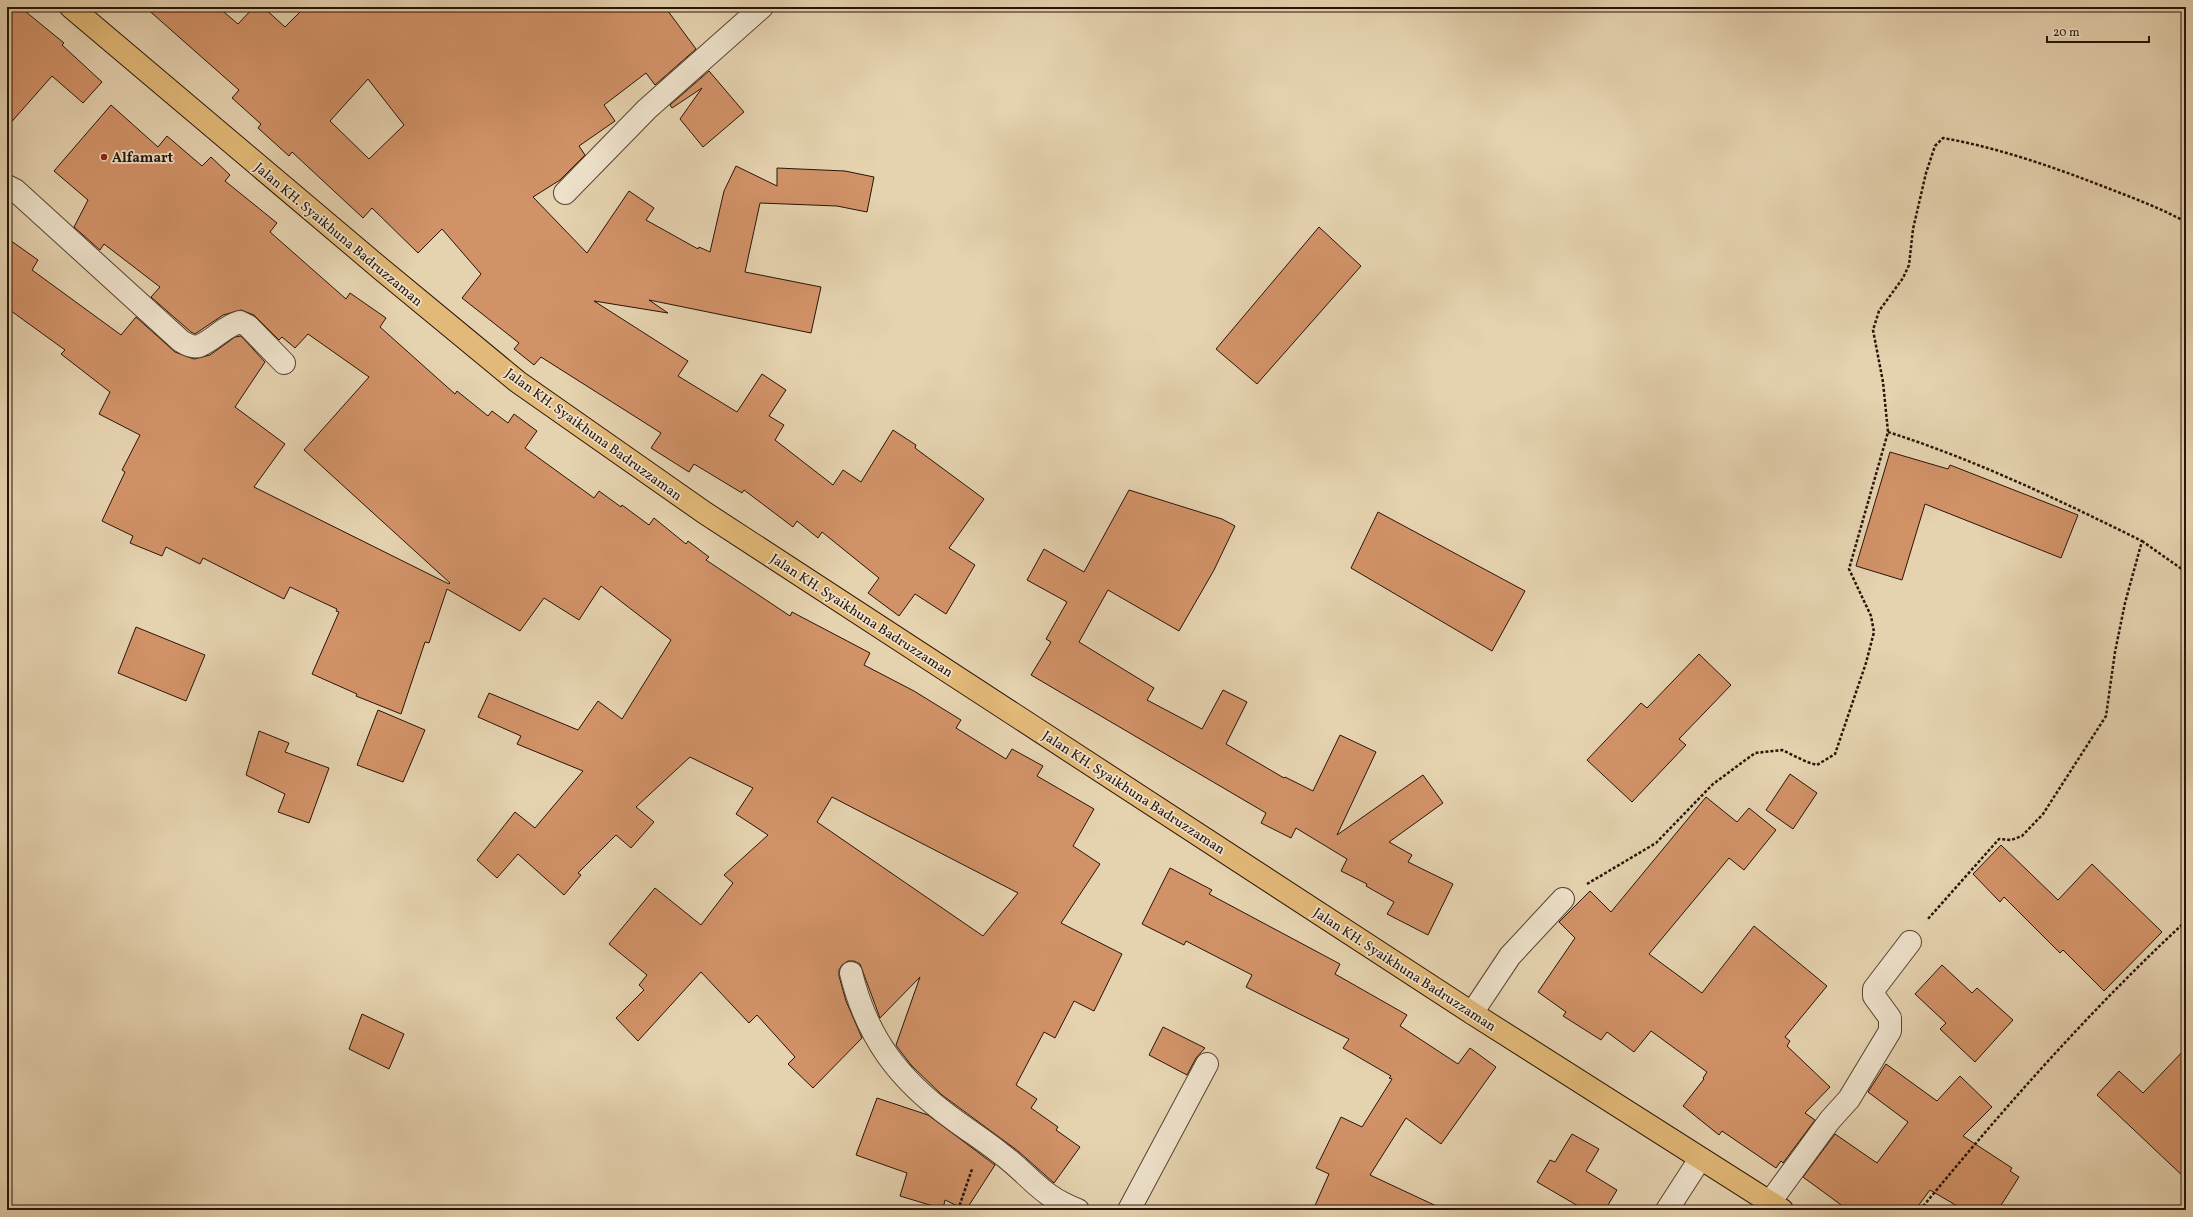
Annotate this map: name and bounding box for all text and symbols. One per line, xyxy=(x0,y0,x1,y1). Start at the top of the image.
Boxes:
scale bar xyxy=(2047,18,2149,44)
text: 20 m xyxy=(2053,25,2080,41)
place label: Alfamart xyxy=(112,149,173,168)
marker: Alfamart xyxy=(99,152,109,162)
street label: Jalan KH. Syaikhuna Badruzzaman xyxy=(250,159,426,311)
street label: Jalan KH. Syaikhuna Badruzzaman xyxy=(501,364,686,506)
street label: Jalan KH. Syaikhuna Badruzzaman xyxy=(766,550,956,683)
street label: Jalan KH. Syaikhuna Badruzzaman xyxy=(1038,727,1228,860)
street label: Jalan KH. Syaikhuna Badruzzaman xyxy=(1309,904,1499,1037)

